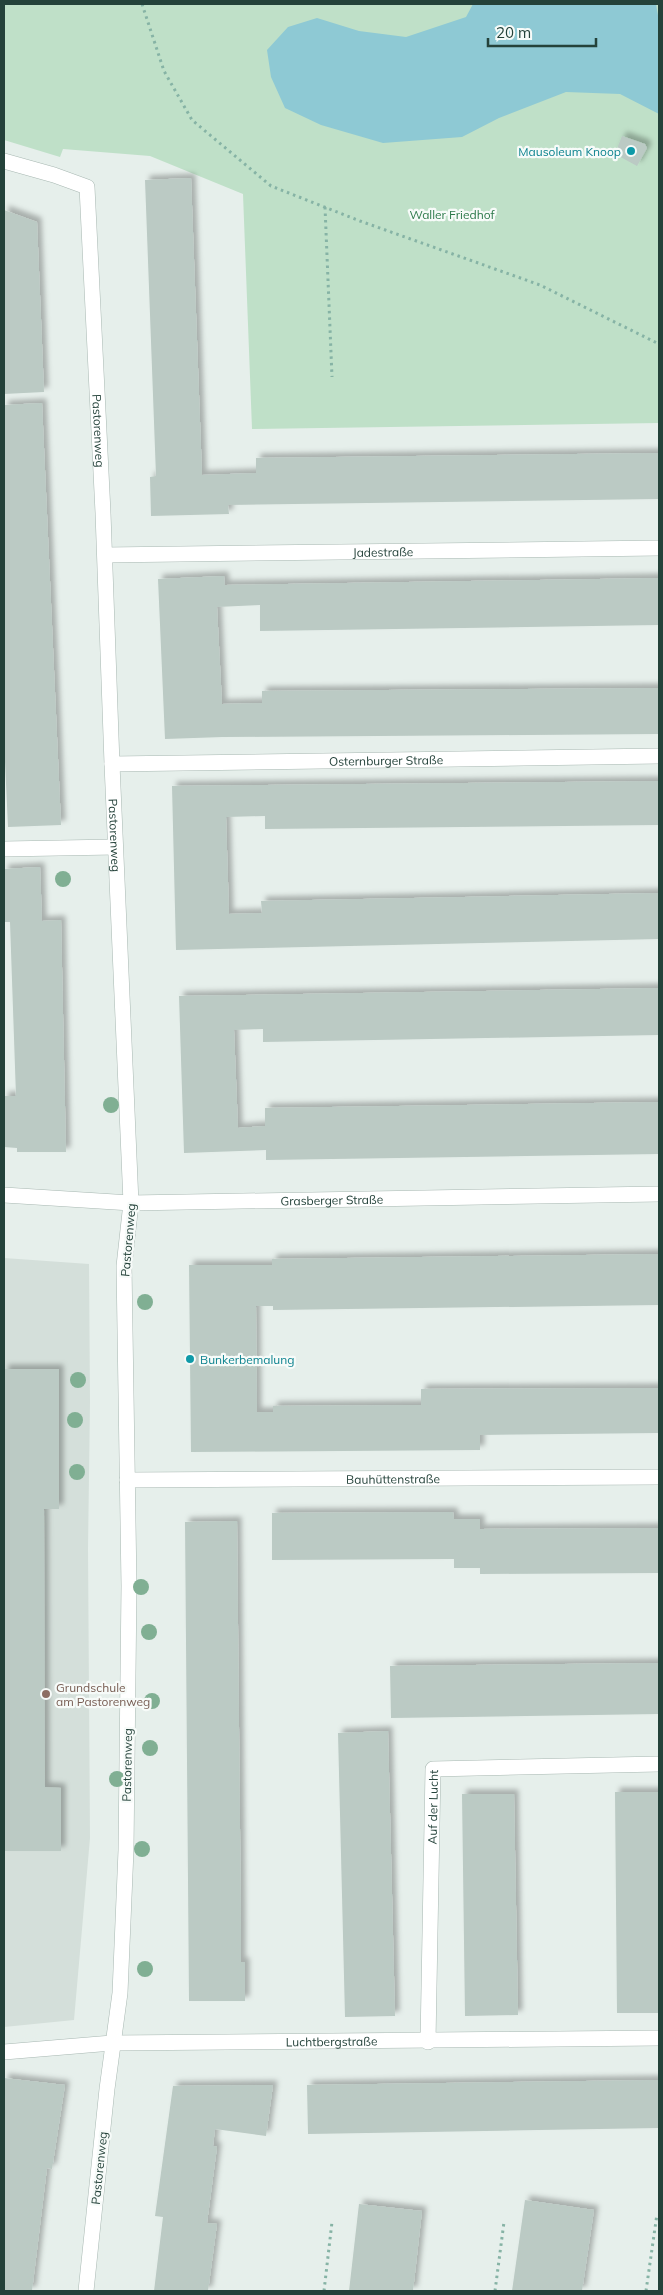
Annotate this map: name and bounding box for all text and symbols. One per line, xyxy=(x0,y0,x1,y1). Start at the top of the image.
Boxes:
scale bar xyxy=(488,15,596,47)
text: 20 m xyxy=(496,23,531,42)
place label: Mausoleum Knoop xyxy=(518,144,621,159)
marker: Mausoleum Knoop xyxy=(625,145,637,157)
park label: Waller Friedhof xyxy=(409,207,495,222)
street label: Pastorenweg xyxy=(90,394,108,468)
street label: Jadestraße xyxy=(353,544,413,559)
street label: Osternburger Straße xyxy=(329,752,443,768)
street label: Pastorenweg xyxy=(106,798,124,872)
street label: Grasberger Straße xyxy=(280,1191,383,1208)
street label: Pastorenweg xyxy=(117,1203,139,1277)
place label: Bunkerbemalung xyxy=(200,1352,295,1367)
marker: Bunkerbemalung xyxy=(184,1353,196,1365)
street label: Bauhüttenstraße xyxy=(346,1471,440,1486)
place label: Grundschule am Pastorenweg xyxy=(56,1680,150,1709)
marker: Grundschule am Pastorenweg xyxy=(40,1688,52,1700)
street label: Pastorenweg xyxy=(119,1728,135,1802)
street label: Auf der Lucht xyxy=(424,1770,440,1845)
street label: Luchtbergstraße xyxy=(286,2033,377,2049)
street label: Pastorenweg xyxy=(88,2131,110,2205)

